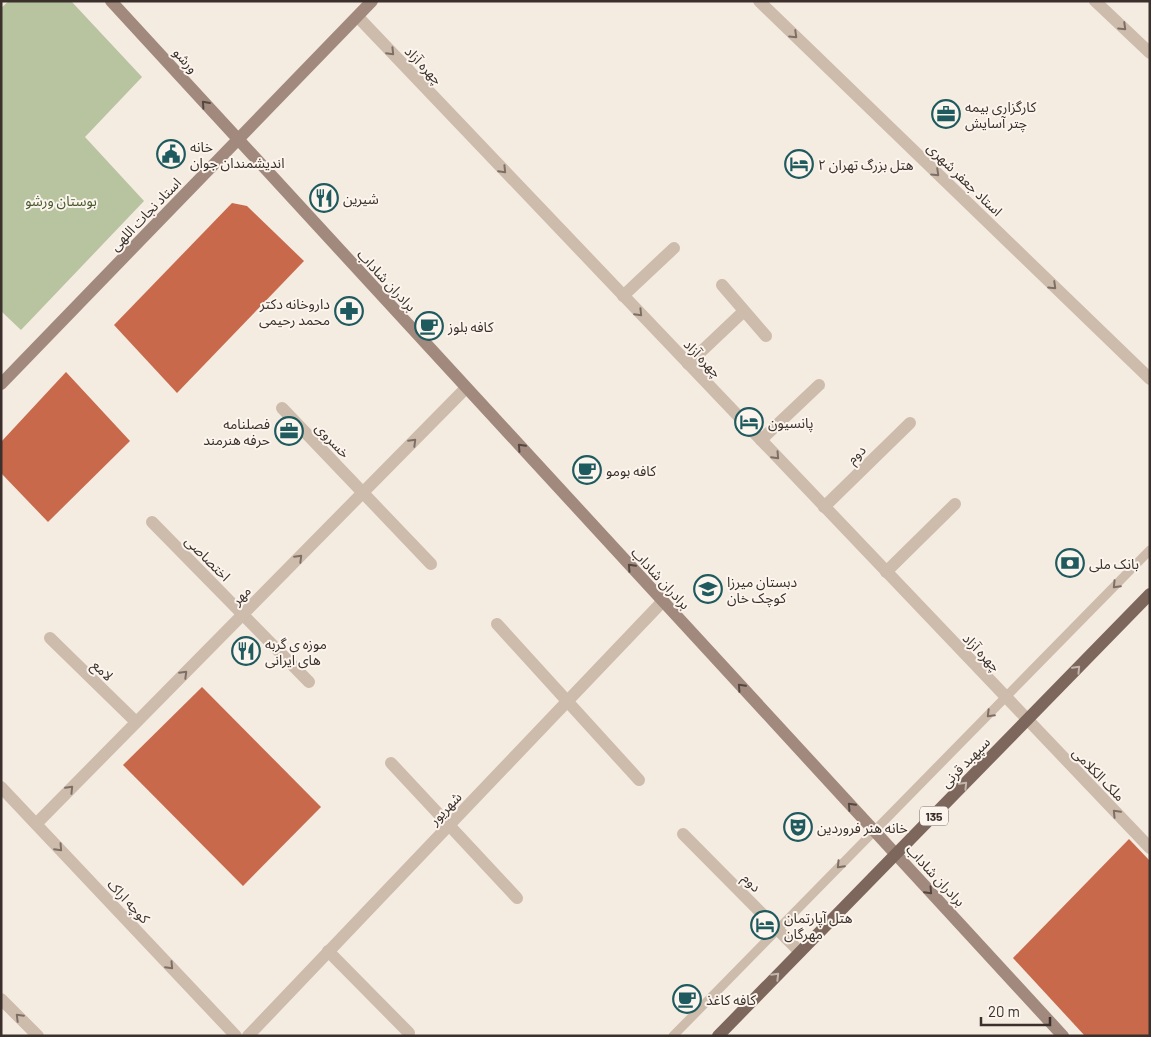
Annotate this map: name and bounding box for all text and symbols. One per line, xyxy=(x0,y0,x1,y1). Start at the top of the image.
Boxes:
one-way arrow xyxy=(1117,21,1126,30)
one-way arrow xyxy=(789,29,798,38)
street label: چهره آزاد xyxy=(400,42,446,89)
street label: ورشو xyxy=(169,44,202,77)
one-way arrow xyxy=(385,46,394,55)
place label: کارگزاری بیمه چتر آسایش xyxy=(965,98,1036,133)
office icon: کارگزاری بیمه چتر آسایش xyxy=(931,99,961,129)
one-way arrow xyxy=(202,100,211,109)
place label: خانه اندیشمندان جوان xyxy=(190,138,284,172)
public building icon: خانه اندیشمندان جوان xyxy=(156,139,186,169)
street label: استاد جعفر شهری xyxy=(923,139,1006,220)
hotel icon: هتل بزرگ تهران ۲ xyxy=(784,149,814,179)
place label: هتل بزرگ تهران ۲ xyxy=(818,156,913,174)
one-way arrow xyxy=(497,164,506,173)
one-way arrow xyxy=(931,167,940,176)
street label: استاد نجات اللهی xyxy=(106,174,185,255)
restaurant icon: شیرین xyxy=(309,183,339,213)
place label: شیرین xyxy=(343,190,379,208)
park label: بوستان ورشو xyxy=(25,192,97,210)
street label: برادران شاداب xyxy=(353,246,420,315)
one-way arrow xyxy=(1047,280,1056,289)
place label: داروخانه دکتر محمد رحیمی xyxy=(259,295,330,329)
pharmacy icon: داروخانه دکتر محمد رحیمی xyxy=(334,296,364,326)
one-way arrow xyxy=(633,307,642,316)
cafe icon: کافه بلوز xyxy=(414,311,444,341)
place label: کافه بلوز xyxy=(447,318,494,336)
street label: چهره آزاد xyxy=(679,335,725,382)
hotel icon: پانسیون xyxy=(734,407,764,437)
place label: پانسیون xyxy=(768,414,813,433)
place label: فصلنامه حرفه هنرمند xyxy=(203,415,270,449)
office icon: فصلنامه حرفه هنرمند xyxy=(274,416,304,446)
street label: خسروی xyxy=(311,419,354,462)
one-way arrow xyxy=(407,439,416,448)
street label: دوم xyxy=(843,441,871,469)
one-way arrow xyxy=(518,444,527,453)
one-way arrow xyxy=(770,450,779,459)
cafe icon: کافه بومو xyxy=(572,455,602,485)
place label: کافه بومو xyxy=(606,462,656,480)
street label: اختصاصی xyxy=(181,532,234,585)
street label: برادران شاداب xyxy=(627,544,694,613)
bank icon: بانک ملی xyxy=(1055,548,1085,578)
one-way arrow xyxy=(293,555,302,564)
place label: بانک ملی xyxy=(1089,555,1139,573)
one-way arrow xyxy=(628,564,637,573)
place label: دبستان میرزا کوچک خان xyxy=(727,573,798,608)
school or university icon: دبستان میرزا کوچک خان xyxy=(693,574,723,604)
one-way arrow xyxy=(1113,579,1122,588)
street label: مهر xyxy=(227,582,255,609)
street label: چهره آزاد xyxy=(958,629,1004,676)
place label: موزه ی گربه های ایرانی xyxy=(265,635,327,669)
restaurant icon: موزه ی گربه های ایرانی xyxy=(231,636,261,666)
street label: لامع xyxy=(87,656,117,686)
one-way arrow xyxy=(1071,666,1080,675)
one-way arrow xyxy=(179,670,188,679)
one-way arrow xyxy=(738,683,747,692)
one-way arrow xyxy=(987,708,996,717)
street label: سپهبد قرنی xyxy=(937,733,995,792)
street label: ملک الکلامی xyxy=(1069,744,1129,805)
one-way arrow xyxy=(958,782,967,791)
one-way arrow xyxy=(65,786,74,795)
street label: شهریور xyxy=(425,788,465,829)
one-way arrow xyxy=(848,803,857,812)
road number: 135 xyxy=(920,806,948,826)
one-way arrow xyxy=(1113,810,1122,819)
theatre icon: خانه هنر فروردین xyxy=(783,812,813,842)
place label: خانه هنر فروردین xyxy=(817,819,908,837)
street label: برادران شاداب xyxy=(902,841,969,910)
one-way arrow xyxy=(53,842,62,851)
one-way arrow xyxy=(836,859,845,868)
street label: دوم xyxy=(737,869,765,897)
street label: کوچه اراک xyxy=(103,875,154,928)
one-way arrow xyxy=(923,885,932,894)
place label: هتل آپارتمان مهرگان xyxy=(784,909,853,943)
hotel icon: هتل آپارتمان مهرگان xyxy=(750,910,780,940)
one-way arrow xyxy=(164,960,173,969)
one-way arrow xyxy=(770,973,779,982)
cafe icon: کافه کاغذ xyxy=(672,984,702,1014)
place label: کافه کاغذ xyxy=(706,991,756,1008)
scale bar xyxy=(981,994,1050,1026)
text: 20 m xyxy=(988,1002,1020,1020)
one-way arrow xyxy=(16,1014,25,1023)

